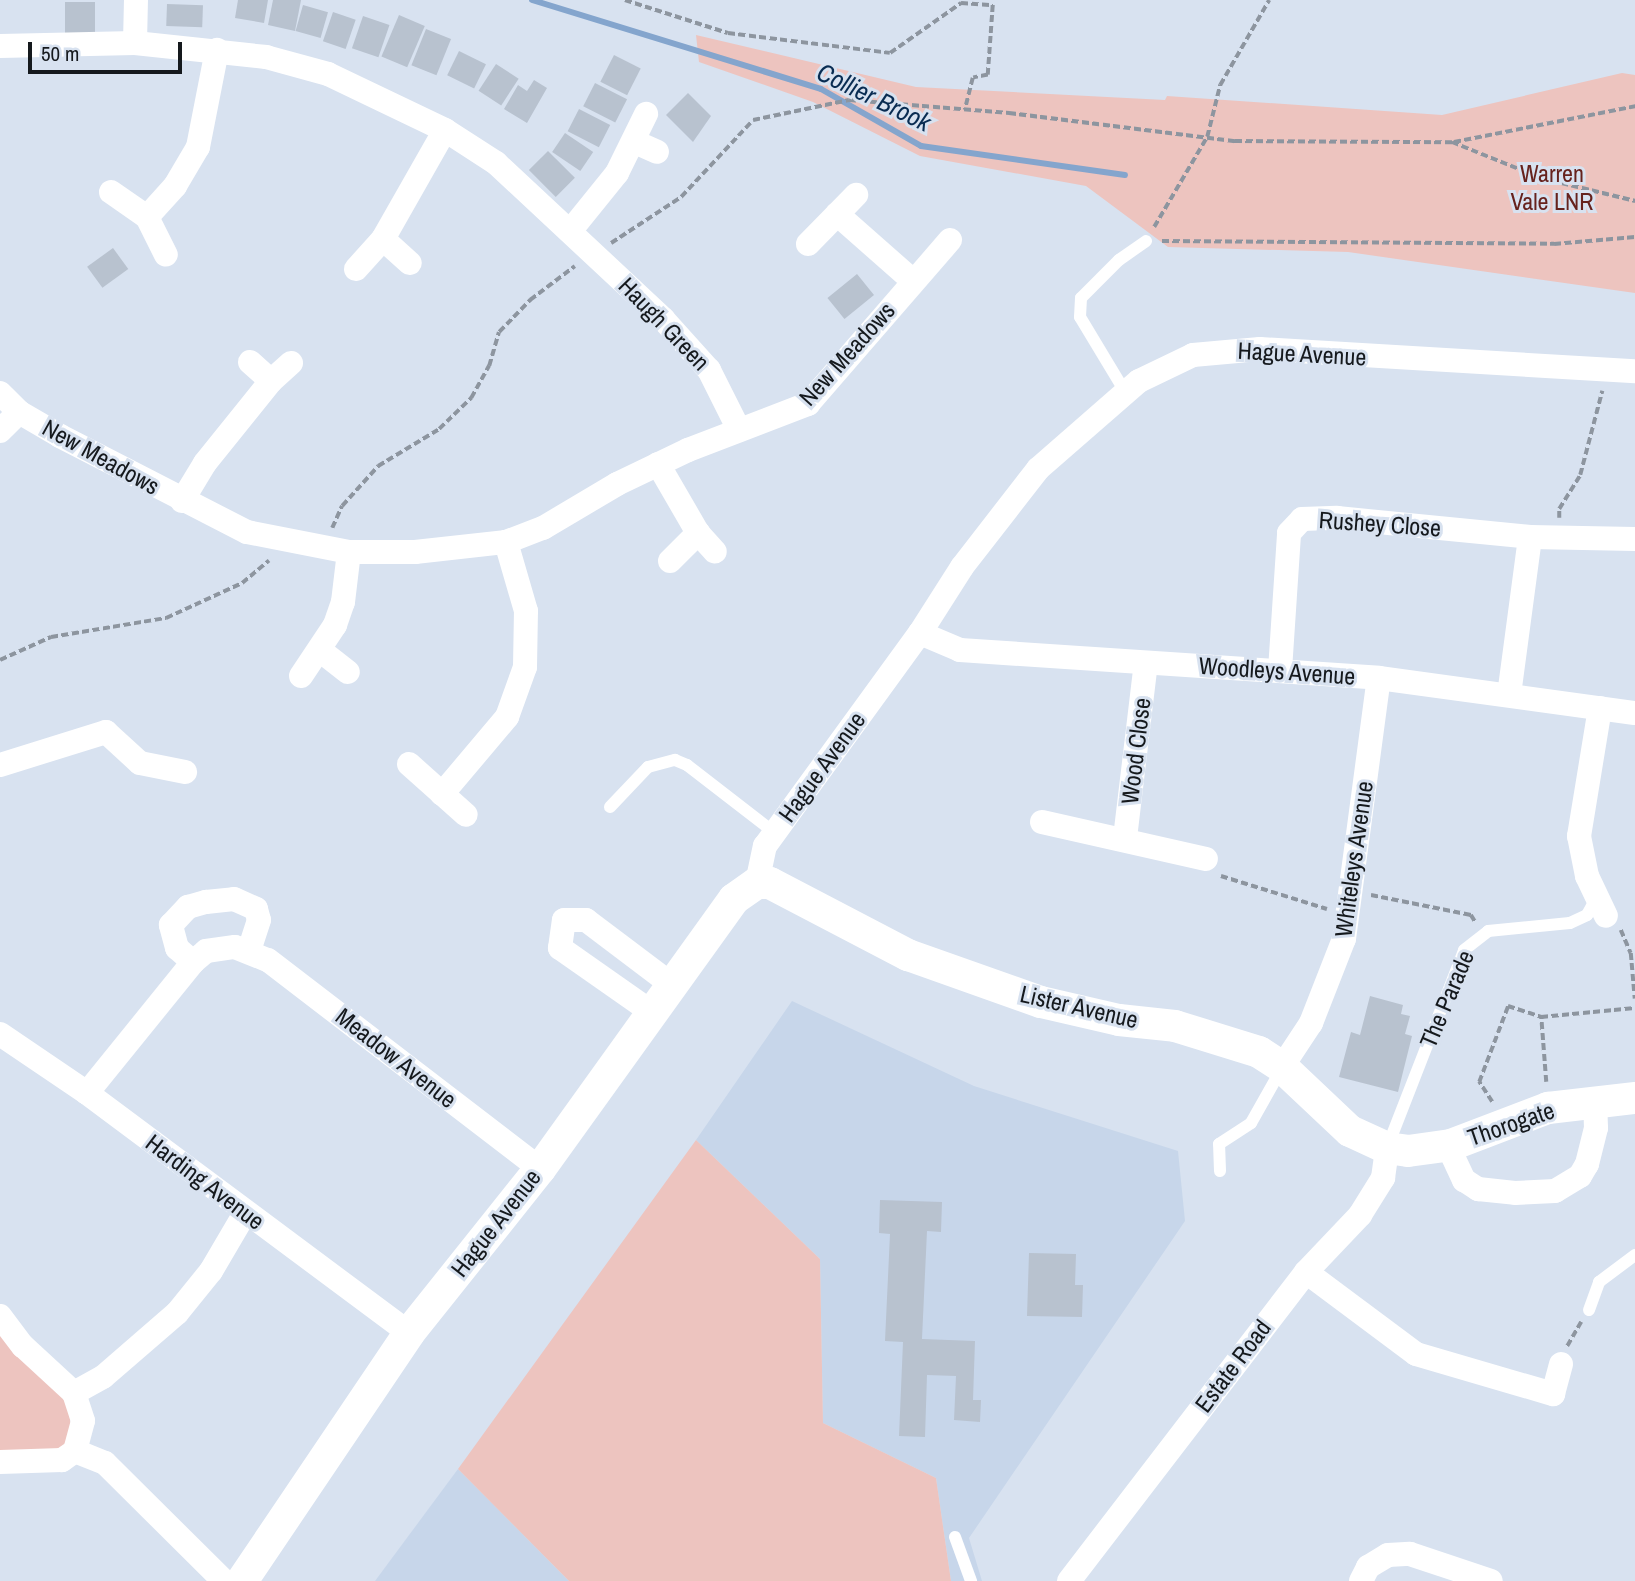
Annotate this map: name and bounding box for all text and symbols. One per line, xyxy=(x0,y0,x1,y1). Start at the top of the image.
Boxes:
scale bar xyxy=(32,28,186,72)
text: 50 m xyxy=(41,39,79,68)
water label: Collier Brook xyxy=(812,56,936,138)
park label: Warren Vale LNR xyxy=(1511,160,1593,216)
street label: Haugh Green xyxy=(613,272,715,376)
street label: New Meadows xyxy=(793,296,901,412)
street label: Hague Avenue xyxy=(1236,336,1368,372)
street label: New Meadows xyxy=(38,413,164,501)
street label: Rushey Close xyxy=(1318,505,1442,543)
street label: Woodleys Avenue xyxy=(1197,651,1357,691)
street label: Wood Close xyxy=(1115,696,1157,806)
street label: Hague Avenue xyxy=(772,706,872,828)
street label: Whiteleys Avenue xyxy=(1329,779,1379,939)
street label: The Parade xyxy=(1414,946,1480,1052)
street label: Lister Avenue xyxy=(1017,979,1141,1035)
street label: Meadow Avenue xyxy=(330,1002,462,1114)
street label: Thorogate xyxy=(1464,1096,1558,1152)
street label: Harding Avenue xyxy=(140,1128,270,1236)
street label: Hague Avenue xyxy=(445,1163,547,1283)
street label: Estate Road xyxy=(1189,1314,1277,1418)

